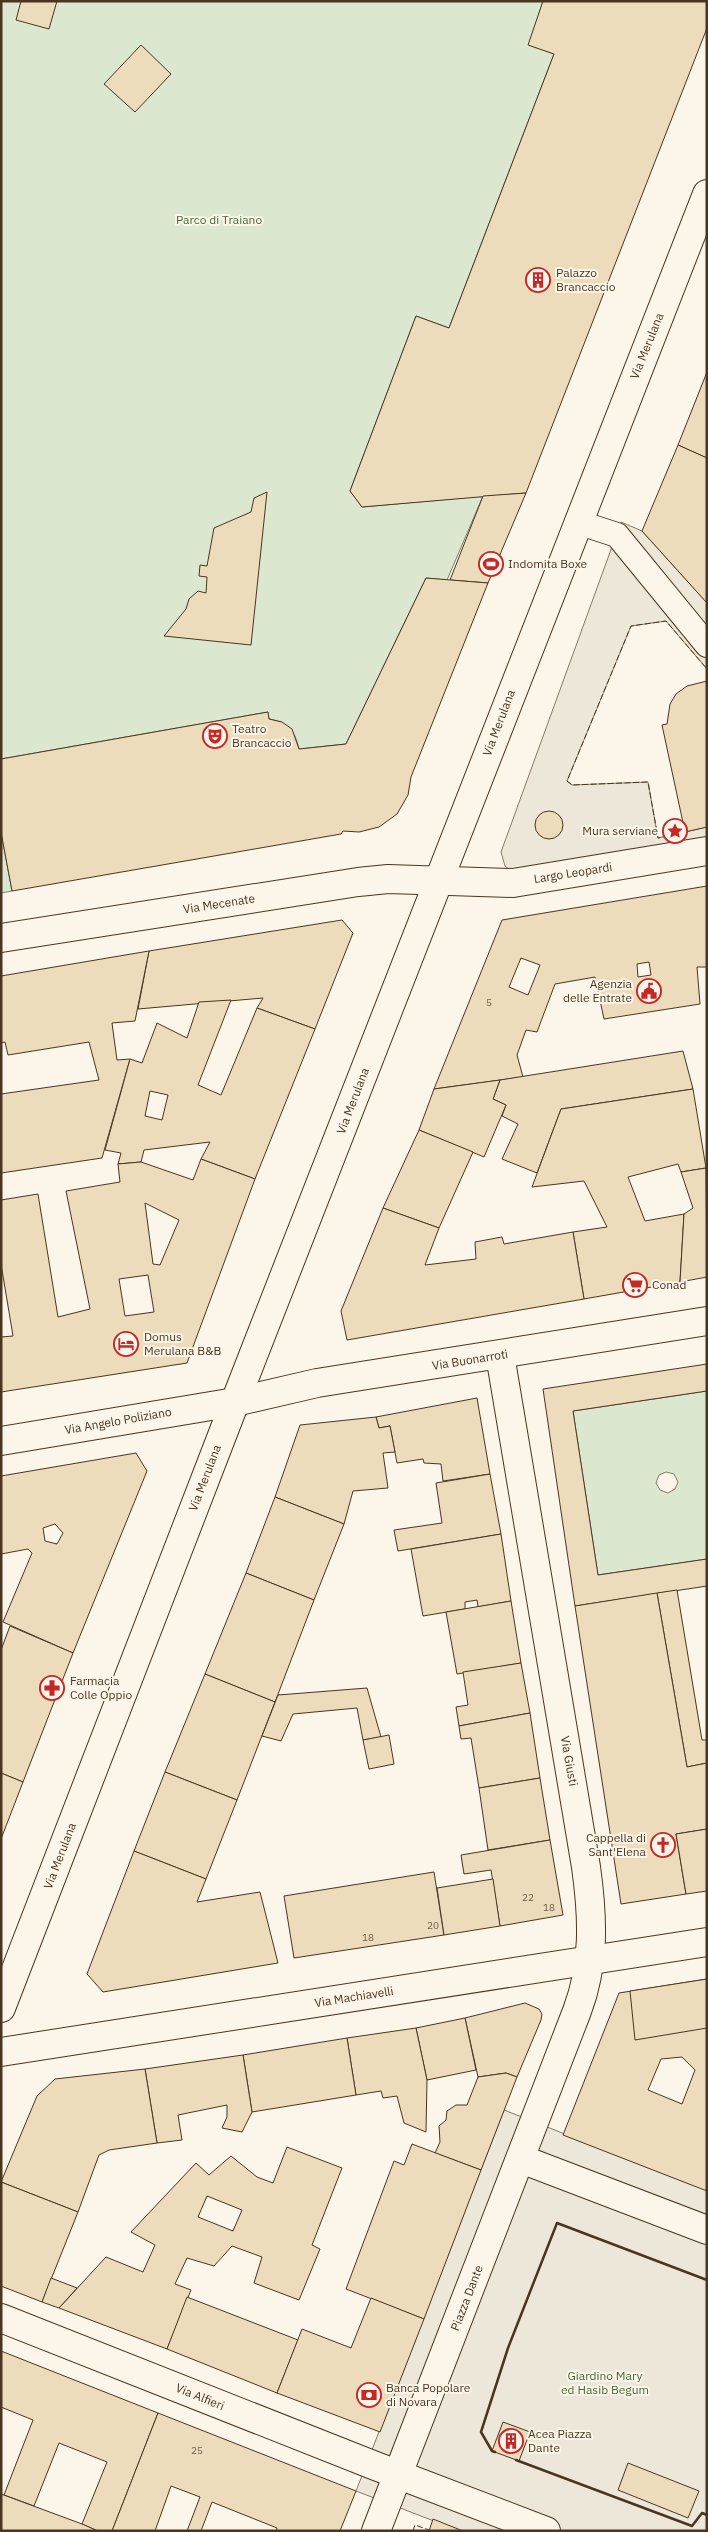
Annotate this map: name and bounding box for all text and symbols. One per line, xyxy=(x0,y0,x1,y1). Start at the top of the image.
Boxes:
park label: Parco di Traiano xyxy=(176,212,262,227)
place label: Palazzo Brancaccio xyxy=(556,265,616,294)
building icon: Palazzo Brancaccio xyxy=(525,267,551,293)
street label: Via Merulana xyxy=(626,310,667,381)
sports icon: Indomita Boxe xyxy=(478,551,504,577)
place label: Indomita Boxe xyxy=(508,556,588,571)
street label: Via Merulana xyxy=(479,687,518,758)
place label: Teatro Brancaccio xyxy=(232,721,292,750)
theatre icon: Teatro Brancaccio xyxy=(202,723,228,749)
place icon: Mura serviane xyxy=(662,818,688,844)
place label: Mura serviane xyxy=(582,823,658,838)
street label: Largo Leopardi xyxy=(533,859,613,886)
street label: Via Mecenate xyxy=(182,890,256,917)
place label: Agenzia delle Entrate xyxy=(563,976,633,1005)
public building icon: Agenzia delle Entrate xyxy=(636,978,662,1004)
house number: 5 xyxy=(486,996,492,1009)
street label: Via Merulana xyxy=(333,1065,372,1136)
supermarket icon: Conad xyxy=(622,1272,648,1298)
place label: Conad xyxy=(652,1277,686,1292)
place label: Domus Merulana B&B xyxy=(144,1329,221,1358)
hotel icon: Domus Merulana B&B xyxy=(113,1331,139,1357)
street label: Via Buonarroti xyxy=(431,1346,509,1373)
street label: Via Angelo Poliziano xyxy=(63,1404,173,1437)
street label: Via Merulana xyxy=(185,1442,224,1513)
place label: Farmacia Colle Oppio xyxy=(70,1673,132,1702)
pharmacy icon: Farmacia Colle Oppio xyxy=(39,1675,65,1701)
street label: Via Giusti xyxy=(558,1735,581,1787)
street label: Via Merulana xyxy=(40,1820,79,1891)
place label: Cappella di Sant'Elena xyxy=(586,1830,647,1859)
church icon: Cappella di Sant'Elena xyxy=(650,1832,676,1858)
house number: 22 xyxy=(522,1891,534,1904)
house number: 18 xyxy=(543,1901,555,1914)
house number: 20 xyxy=(427,1919,439,1932)
house number: 18 xyxy=(362,1931,374,1944)
street label: Via Machiavelli xyxy=(313,1983,394,2010)
street label: Piazza Dante xyxy=(447,2263,486,2333)
park label: Giardino Mary ed Hasib Begum xyxy=(561,2368,649,2397)
street label: Via Alfieri xyxy=(174,2380,227,2413)
place label: Banca Popolare di Novara xyxy=(386,2380,471,2409)
bank icon: Banca Popolare di Novara xyxy=(356,2382,382,2408)
place label: Acea Piazza Dante xyxy=(528,2426,592,2455)
building icon: Acea Piazza Dante xyxy=(498,2428,524,2454)
house number: 25 xyxy=(191,2444,203,2457)

